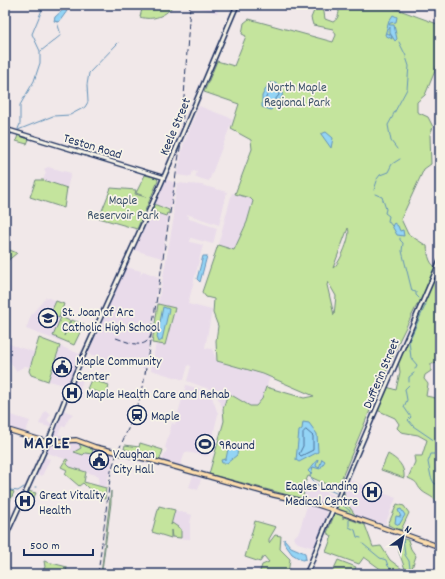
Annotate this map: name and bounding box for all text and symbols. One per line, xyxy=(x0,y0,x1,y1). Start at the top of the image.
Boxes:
park label: North Maple Regional Park xyxy=(264,79,330,113)
street label: Keele Street xyxy=(156,95,197,159)
street label: Teston Road xyxy=(61,129,124,165)
park label: Maple Reservoir Park xyxy=(87,192,159,226)
place label: St. Joan of Arc Catholic High School xyxy=(62,304,160,338)
school or university icon: St. Joan of Arc Catholic High School xyxy=(37,307,59,329)
street label: Dufferin Street xyxy=(359,336,406,412)
place label: Maple Community Center xyxy=(76,353,162,387)
public building icon: Maple Community Center xyxy=(51,356,73,378)
hospital icon: Maple Health Care and Rehab xyxy=(61,382,83,404)
place label: Maple Health Care and Rehab xyxy=(86,386,230,405)
station icon: Maple xyxy=(126,404,148,426)
place label: Maple xyxy=(151,408,180,427)
district label: MAPLE xyxy=(24,433,70,457)
sports icon: 9Round xyxy=(194,433,216,455)
place label: 9Round xyxy=(219,437,255,456)
place label: Vaughan City Hall xyxy=(113,446,155,480)
public building icon: Vaughan City Hall xyxy=(88,449,110,471)
place label: Eagles Landing Medical Centre xyxy=(285,478,358,512)
hospital icon: Eagles Landing Medical Centre xyxy=(361,481,383,503)
place label: Great Vitality Health xyxy=(39,487,106,521)
hospital icon: Great Vitality Health xyxy=(14,490,36,512)
north arrow xyxy=(383,517,423,557)
text: N xyxy=(401,522,414,539)
scale bar xyxy=(24,531,93,557)
text: 500 m xyxy=(30,538,60,555)

